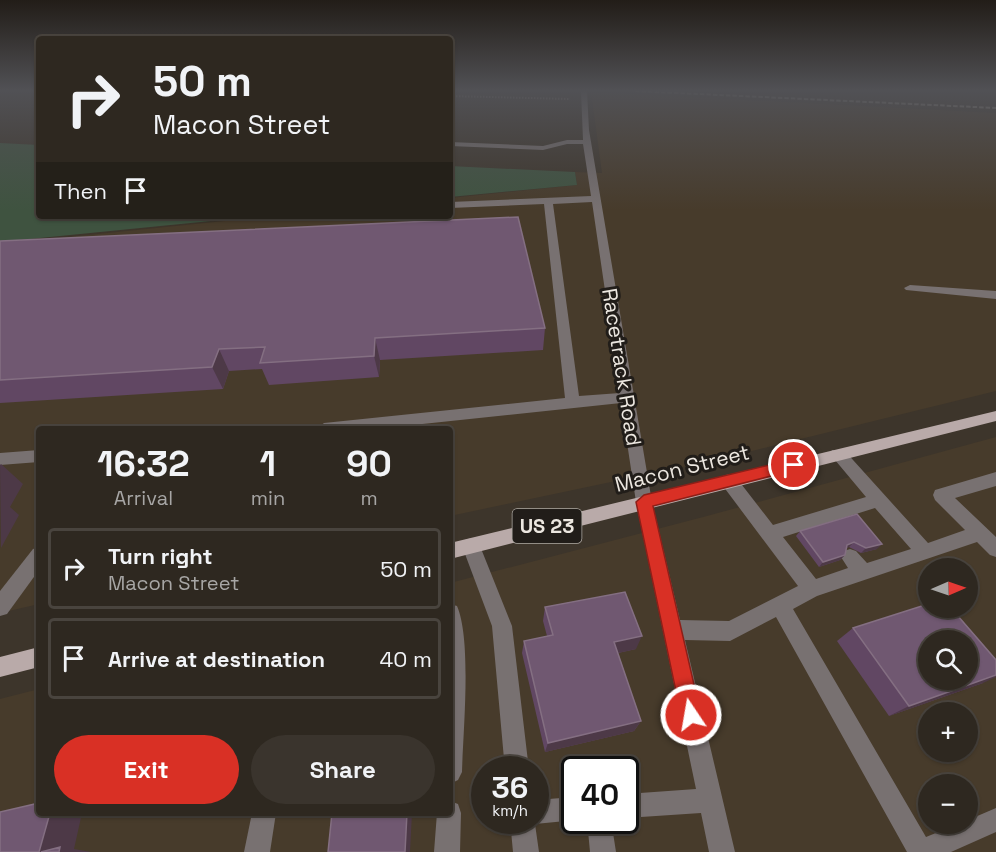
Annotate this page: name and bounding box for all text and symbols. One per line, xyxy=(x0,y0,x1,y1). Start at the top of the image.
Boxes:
text: 50 m xyxy=(153,55,252,108)
icon: right xyxy=(54,60,132,138)
text: Macon Street xyxy=(153,107,330,142)
icon: arrive xyxy=(119,174,152,207)
text: Then xyxy=(54,177,107,205)
street label: Racetrack Road xyxy=(596,286,648,448)
street label: Macon Street xyxy=(612,438,752,498)
pin xyxy=(768,439,819,490)
text: 16:32 xyxy=(97,441,190,487)
text: 1 xyxy=(260,441,276,487)
text: 90 xyxy=(346,441,392,487)
icon: arrive xyxy=(777,448,810,481)
text: Arrival xyxy=(114,485,173,511)
text: min xyxy=(251,485,285,511)
text: m xyxy=(360,485,378,511)
road number: US 23 xyxy=(512,509,582,543)
text: Turn right xyxy=(108,542,213,570)
icon: right xyxy=(57,552,90,585)
text: 50 m xyxy=(380,555,432,583)
north arrow xyxy=(918,558,978,618)
map controls xyxy=(918,558,978,834)
text: Macon Street xyxy=(108,570,239,596)
button: search xyxy=(918,630,978,690)
icon: arrive xyxy=(57,642,90,675)
text: Arrive at destination xyxy=(108,645,325,673)
text: 40 m xyxy=(380,645,432,673)
position arrow xyxy=(659,683,723,747)
button: + xyxy=(918,702,978,762)
button: Exit xyxy=(54,735,239,804)
button: Share xyxy=(251,735,435,804)
speed limit sign: 40 xyxy=(561,756,639,834)
text: 36 xyxy=(492,768,528,807)
button: − xyxy=(918,774,978,834)
text: km/h xyxy=(492,801,528,820)

